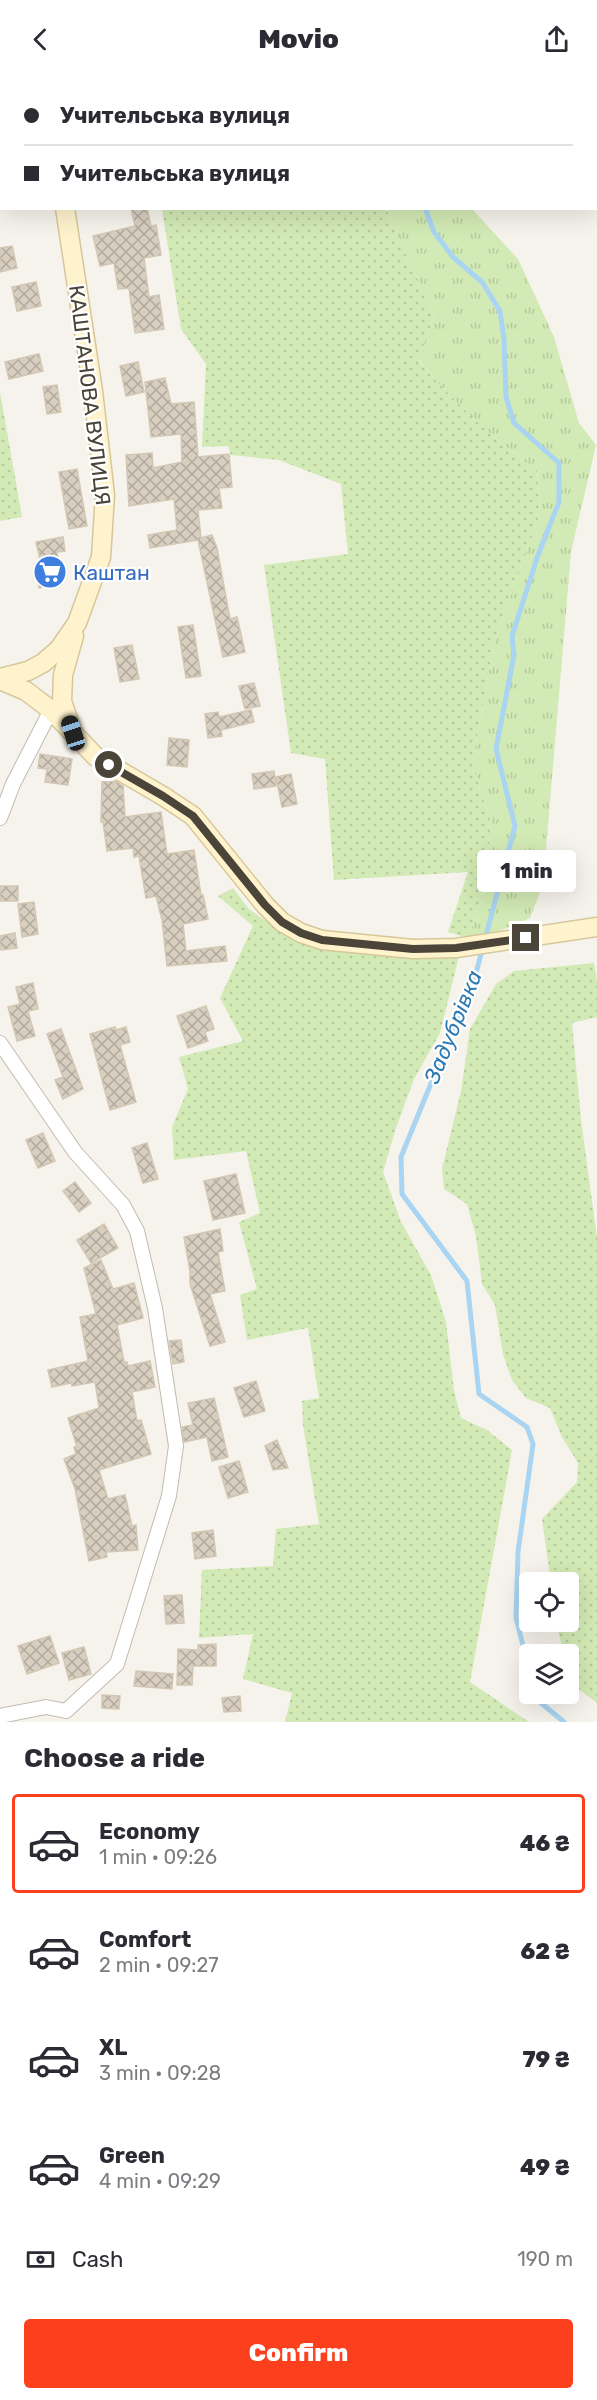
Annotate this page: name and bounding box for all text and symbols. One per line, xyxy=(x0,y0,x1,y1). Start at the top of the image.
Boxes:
icon: back xyxy=(24,23,57,56)
text: Movio xyxy=(258,23,339,55)
icon: share xyxy=(540,23,573,56)
text: Учительська вулиця xyxy=(60,102,290,129)
text: Учительська вулиця xyxy=(60,160,290,187)
street label: КАШТАНОВА ВУЛИЦЯ xyxy=(64,283,116,507)
supermarket icon: Каштан xyxy=(32,554,68,590)
place label: Каштан xyxy=(73,560,150,585)
car xyxy=(59,713,87,753)
route start xyxy=(95,751,122,778)
callout: 1 min xyxy=(476,851,576,893)
text: 1 min xyxy=(500,859,553,883)
route end xyxy=(512,924,539,951)
water label: Задубрівка xyxy=(418,966,488,1088)
map controls xyxy=(519,1572,579,1704)
button: locate xyxy=(519,1572,579,1632)
button: layers xyxy=(519,1644,579,1704)
text: Choose a ride xyxy=(24,1742,205,1774)
icon: car xyxy=(27,1817,81,1871)
text: Economy xyxy=(99,1818,200,1845)
text: 46 ₴ xyxy=(520,1830,570,1857)
text: 1 min · 09:26 xyxy=(99,1845,217,1869)
icon: car xyxy=(27,1925,81,1979)
text: Comfort xyxy=(99,1926,191,1953)
text: 62 ₴ xyxy=(521,1938,570,1965)
text: 2 min · 09:27 xyxy=(99,1953,218,1977)
icon: car xyxy=(27,2033,81,2087)
text: XL xyxy=(99,2034,127,2061)
text: 79 ₴ xyxy=(522,2046,570,2073)
text: 3 min · 09:28 xyxy=(99,2061,221,2085)
icon: car xyxy=(27,2141,81,2195)
text: Green xyxy=(99,2142,165,2169)
text: 49 ₴ xyxy=(520,2154,570,2181)
text: 4 min · 09:29 xyxy=(99,2169,221,2193)
icon: cash xyxy=(24,2243,57,2276)
text: Cash xyxy=(72,2246,123,2273)
text: 190 m xyxy=(517,2247,573,2271)
button: Confirm xyxy=(24,2319,573,2388)

